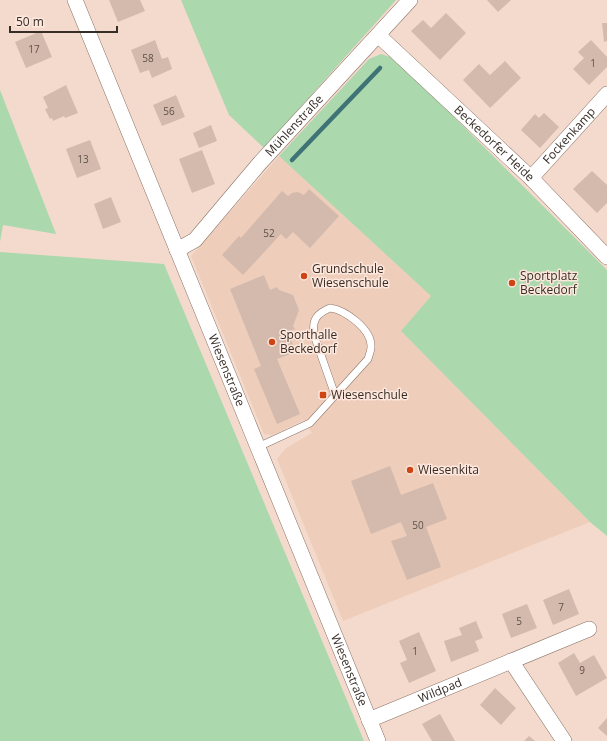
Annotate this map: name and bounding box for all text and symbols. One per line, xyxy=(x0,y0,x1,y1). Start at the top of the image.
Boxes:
scale bar xyxy=(10,8,117,34)
text: 50 m xyxy=(16,13,44,30)
house number: 17 xyxy=(28,42,40,56)
house number: 58 xyxy=(142,51,154,65)
house number: 1 xyxy=(590,56,596,70)
street label: Mühlenstraße xyxy=(261,91,327,160)
street label: Beckedorfer Heide xyxy=(451,101,539,185)
street label: Fockenkamp xyxy=(539,103,599,167)
house number: 56 xyxy=(163,104,175,118)
house number: 13 xyxy=(77,152,89,166)
house number: 52 xyxy=(263,226,275,240)
place label: Grundschule Wiesenschule xyxy=(312,260,389,291)
place label: Sportplatz Beckedorf xyxy=(520,267,578,298)
marker: Grundschule Wiesenschule xyxy=(299,271,309,281)
marker: Sportplatz Beckedorf xyxy=(507,278,517,288)
place label: Sporthalle Beckedorf xyxy=(280,326,338,357)
street label: Wiesenstraße xyxy=(205,331,249,409)
marker: Sporthalle Beckedorf xyxy=(267,337,277,347)
place label: Wiesenschule xyxy=(331,386,408,403)
marker: Wiesenschule xyxy=(318,390,328,400)
place label: Wiesenkita xyxy=(418,461,479,478)
marker: Wiesenkita xyxy=(405,465,415,475)
house number: 50 xyxy=(412,518,424,532)
house number: 7 xyxy=(558,600,564,614)
house number: 5 xyxy=(516,614,522,628)
street label: Wiesenstraße xyxy=(327,631,372,709)
house number: 1 xyxy=(412,644,418,658)
house number: 9 xyxy=(579,663,585,677)
street label: Wildpad xyxy=(416,673,464,707)

